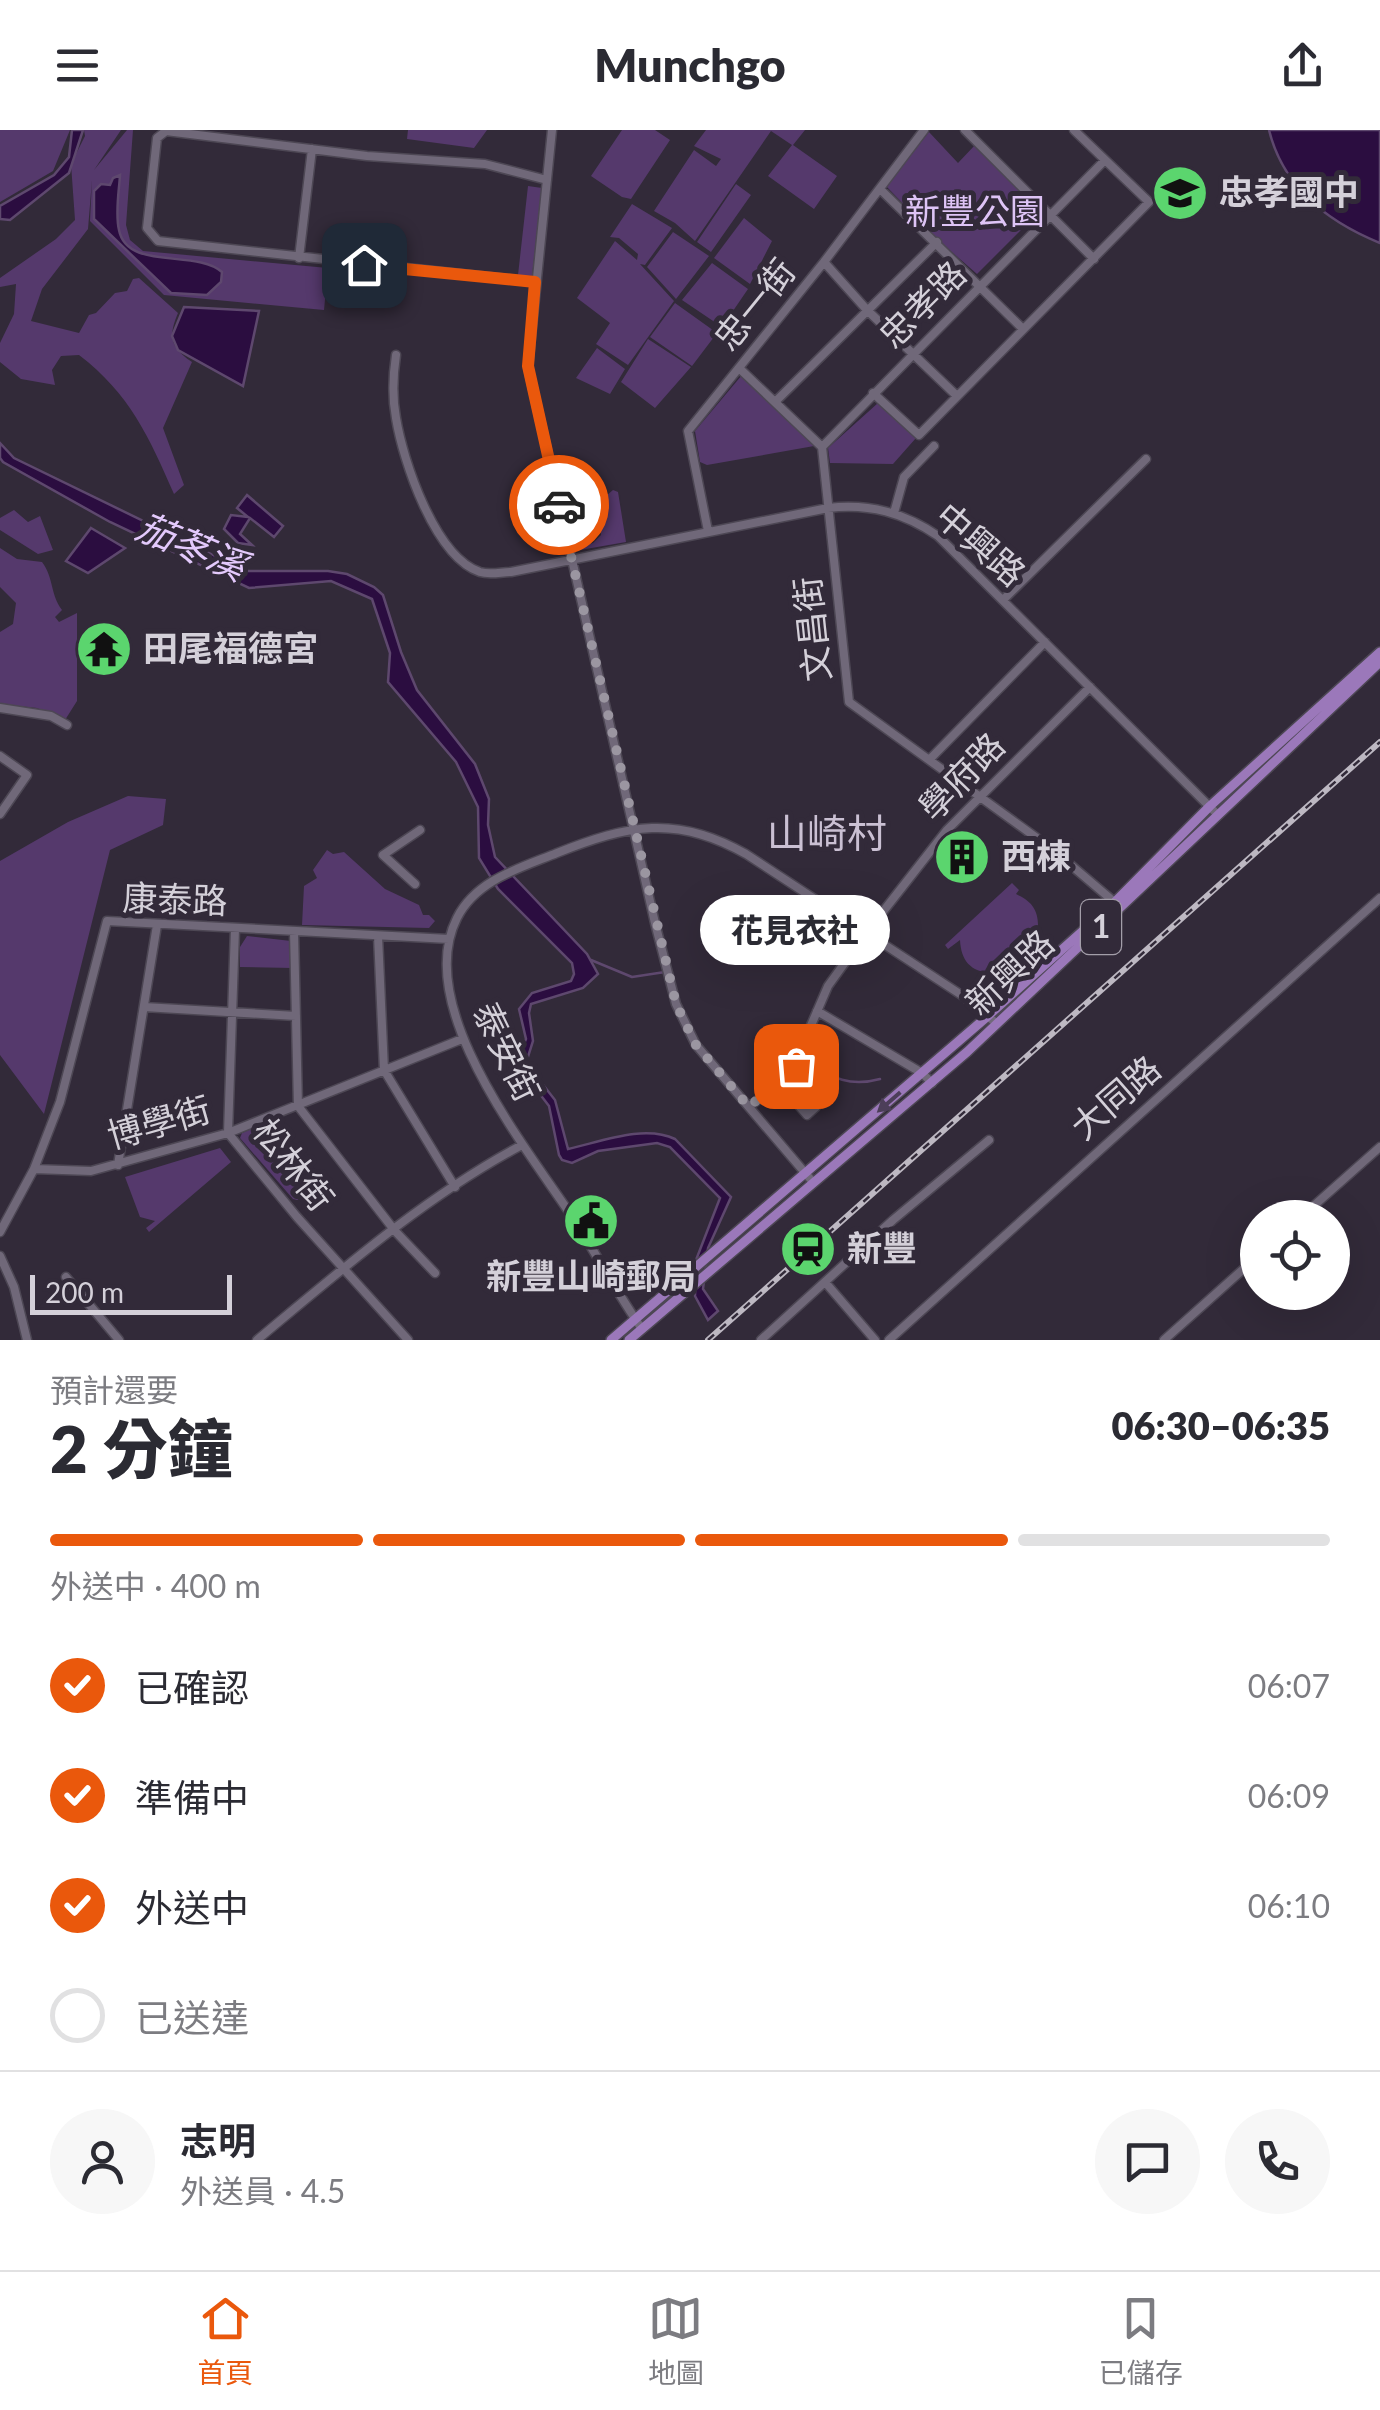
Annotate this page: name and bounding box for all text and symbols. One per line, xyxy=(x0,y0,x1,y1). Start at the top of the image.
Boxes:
icon: menu xyxy=(50,38,105,93)
text: Munchgo xyxy=(594,38,786,92)
icon: share xyxy=(1275,38,1330,93)
school or university icon: 忠孝國中 xyxy=(1150,163,1210,223)
place label: 忠孝國中 xyxy=(1219,170,1359,212)
park label: 新豐公園 xyxy=(905,189,1045,231)
pin xyxy=(322,223,407,308)
icon: home xyxy=(337,238,392,293)
street label: 忠一街 xyxy=(704,250,803,358)
street label: 忠孝路 xyxy=(870,252,974,356)
courier xyxy=(509,455,609,555)
icon: car xyxy=(532,478,587,533)
street label: 中興路 xyxy=(928,493,1035,594)
water label: 茄苳溪 xyxy=(130,502,258,591)
street label: 文昌街 xyxy=(785,575,837,684)
temple icon: 田尾福德宮 xyxy=(74,619,134,679)
place label: 田尾福德宮 xyxy=(143,626,318,668)
street label: 學府路 xyxy=(909,723,1012,828)
district label: 山崎村 xyxy=(767,809,887,857)
building icon: 西棟 xyxy=(932,827,992,887)
place label: 西棟 xyxy=(1001,834,1071,876)
street label: 康泰路 xyxy=(122,875,228,921)
callout: 花見衣社 xyxy=(701,896,891,966)
road number: 1 xyxy=(1081,900,1121,954)
text: 花見衣社 xyxy=(731,910,859,949)
street label: 新興路 xyxy=(956,920,1061,1023)
street label: 泰安街 xyxy=(466,995,550,1108)
pin xyxy=(754,1024,839,1109)
icon: bag xyxy=(769,1039,824,1094)
street label: 大同路 xyxy=(1061,1046,1168,1147)
street label: 博學街 xyxy=(102,1086,215,1156)
one-way arrow xyxy=(876,1090,901,1112)
street label: 松林街 xyxy=(246,1109,343,1218)
public building icon: 新豐山崎郵局 xyxy=(561,1191,621,1251)
map controls xyxy=(1240,1200,1350,1310)
button: locate xyxy=(1240,1200,1350,1310)
station icon: 新豐 xyxy=(778,1219,838,1279)
place label: 新豐 xyxy=(847,1226,917,1268)
place label: 新豐山崎郵局 xyxy=(486,1254,696,1296)
scale bar xyxy=(30,1270,232,1314)
text: 200 m xyxy=(45,1275,124,1309)
text: 預計還要 xyxy=(50,1370,178,1409)
text: 06:30–06:35 xyxy=(1111,1402,1330,1448)
text: 2 分鐘 xyxy=(50,1409,233,1487)
text: 外送中 · 400 m xyxy=(50,1566,261,1605)
icon: check xyxy=(50,1658,105,1713)
text: 已確認 xyxy=(135,1664,249,1710)
text: 06:07 xyxy=(1248,1666,1330,1705)
icon: check xyxy=(50,1768,105,1823)
text: 準備中 xyxy=(135,1774,249,1820)
text: 06:09 xyxy=(1248,1776,1330,1815)
icon: check xyxy=(50,1878,105,1933)
text: 外送中 xyxy=(135,1884,249,1930)
text: 06:10 xyxy=(1248,1886,1330,1925)
text: 已送達 xyxy=(135,1994,249,2040)
button: person xyxy=(50,2109,155,2214)
button: chat xyxy=(1095,2109,1200,2214)
button: phone xyxy=(1225,2109,1330,2214)
text: 志明 xyxy=(180,2117,256,2163)
text: 外送員 · 4.5 xyxy=(180,2171,345,2210)
tab: 首頁 xyxy=(197,2291,253,2391)
tab: 地圖 xyxy=(648,2291,704,2391)
tab: 已儲存 xyxy=(1099,2291,1183,2391)

